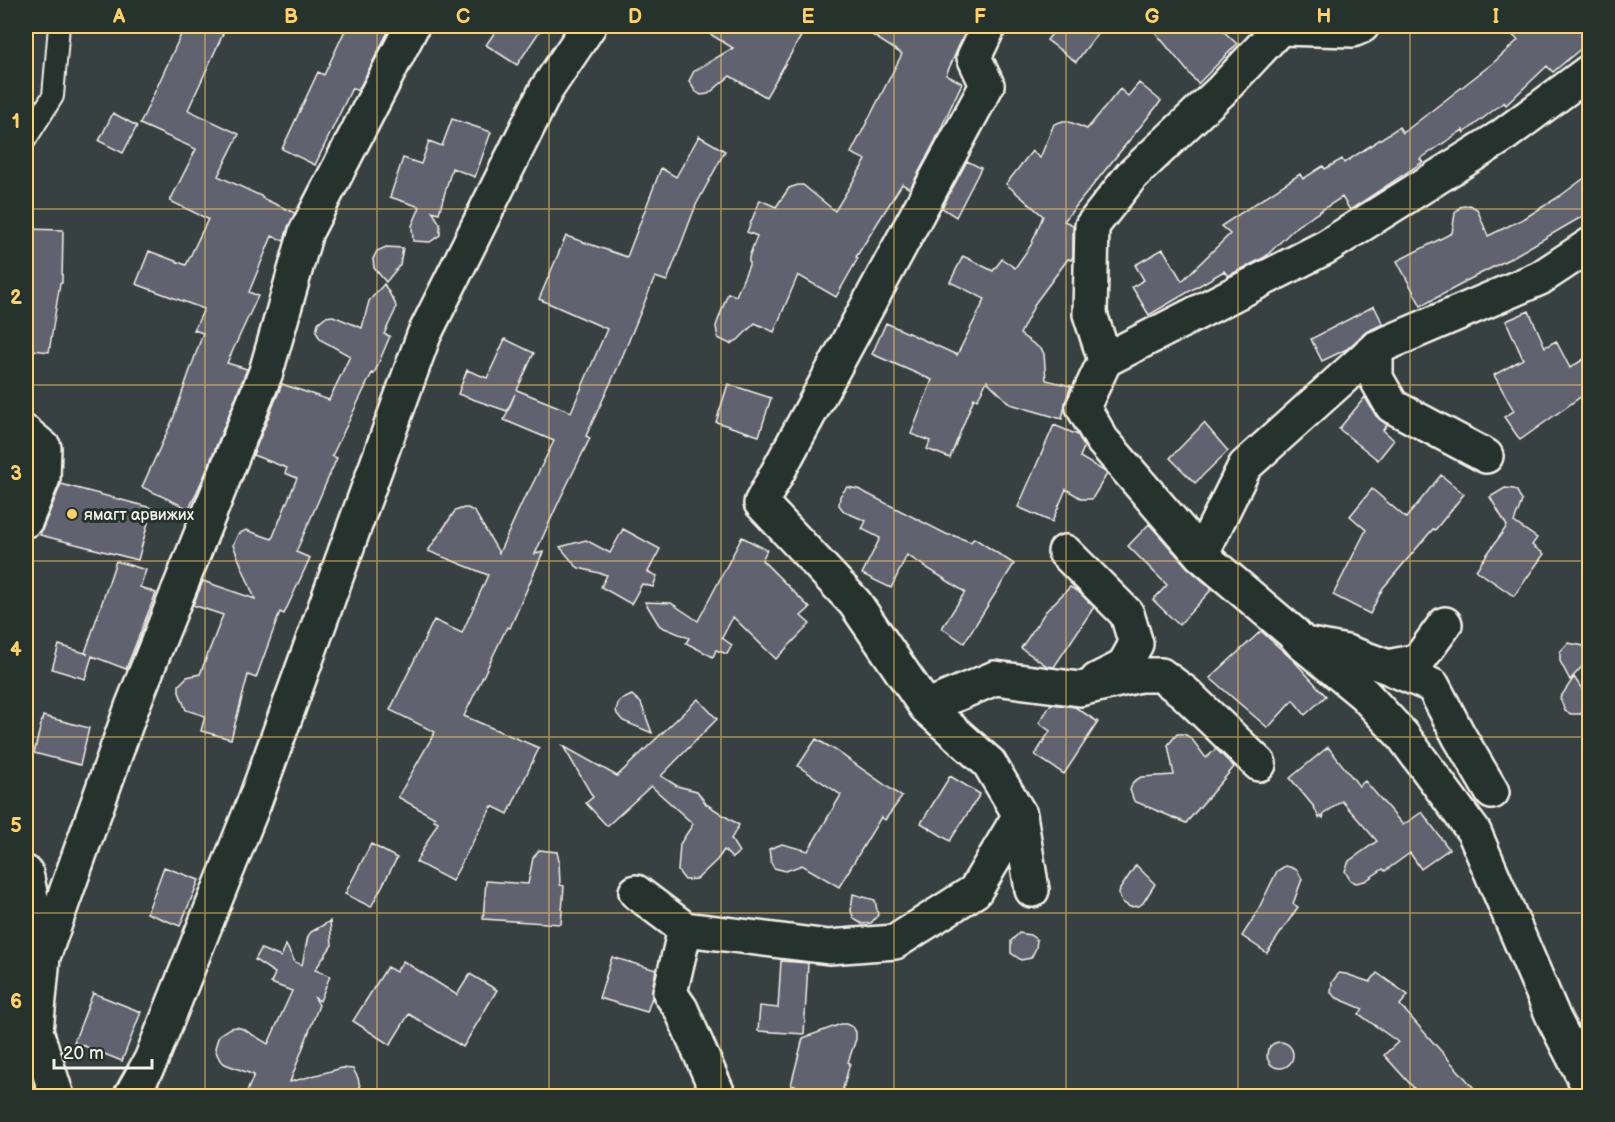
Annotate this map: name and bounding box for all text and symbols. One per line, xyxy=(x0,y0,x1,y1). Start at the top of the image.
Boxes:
text: A xyxy=(112,5,126,29)
text: B xyxy=(284,5,298,29)
text: C xyxy=(456,5,470,29)
text: D xyxy=(628,5,642,29)
text: E xyxy=(802,5,815,29)
text: F xyxy=(974,5,986,29)
text: G xyxy=(1145,5,1160,29)
text: H xyxy=(1317,5,1331,29)
text: I xyxy=(1493,5,1499,29)
text: 1 xyxy=(12,110,20,134)
text: 2 xyxy=(10,286,22,310)
text: 3 xyxy=(10,462,22,486)
place label: ямагт арвижих xyxy=(84,506,194,525)
marker: ямагт арвижих xyxy=(65,507,79,521)
text: 4 xyxy=(10,638,22,662)
text: 5 xyxy=(10,814,22,838)
text: 6 xyxy=(10,990,22,1014)
scale bar xyxy=(54,1032,152,1070)
text: 20 m xyxy=(63,1043,104,1064)

